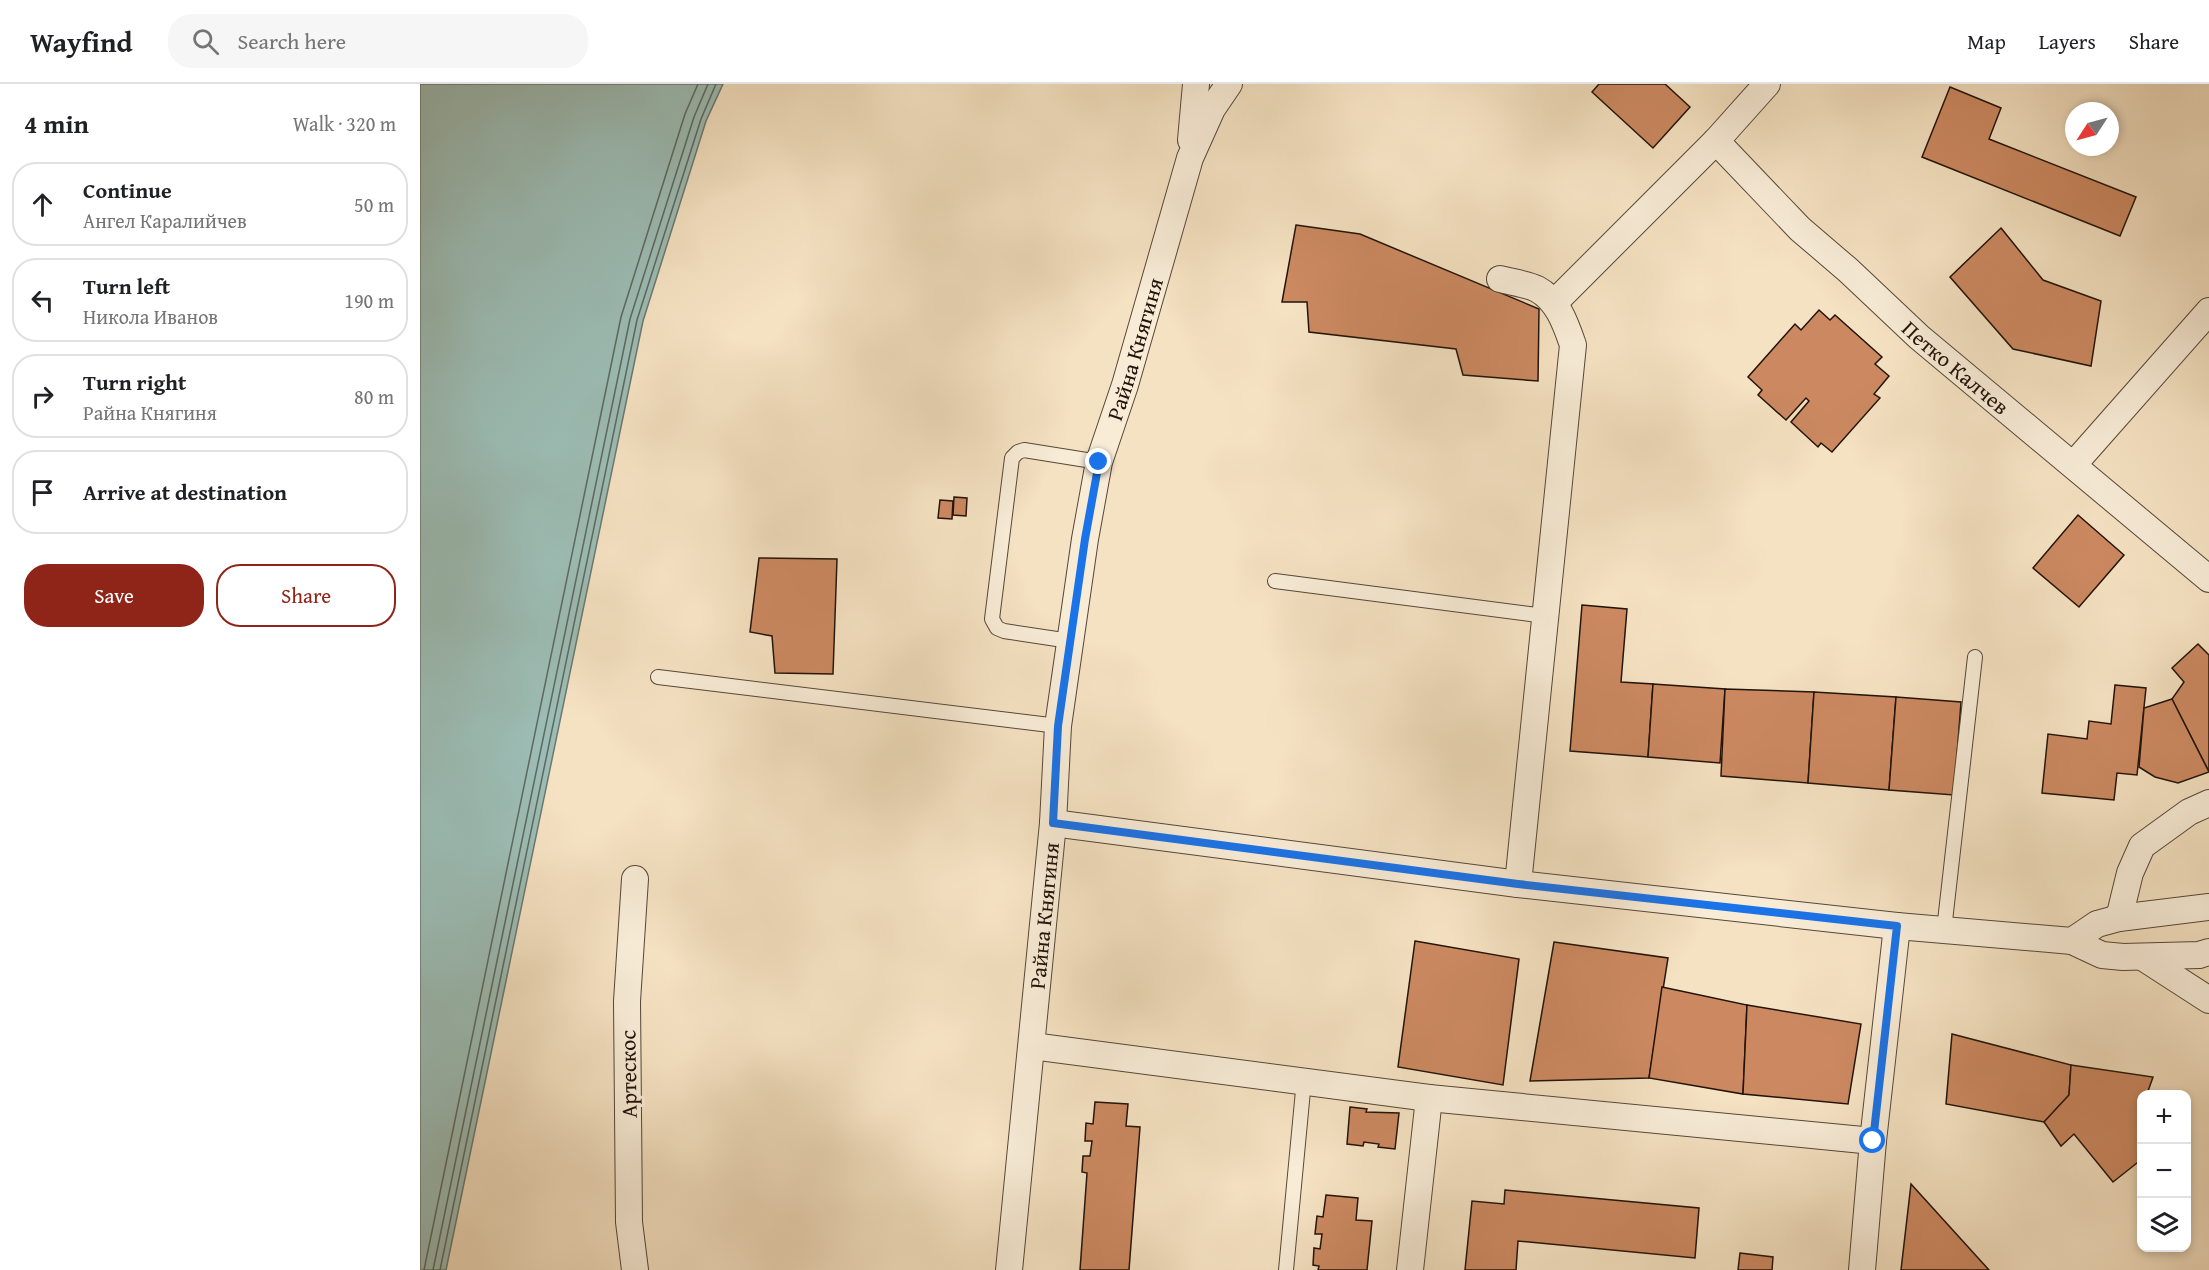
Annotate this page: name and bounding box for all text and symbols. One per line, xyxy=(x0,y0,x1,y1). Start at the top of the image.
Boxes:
search box xyxy=(168,14,588,68)
text: Wayfind xyxy=(30,21,132,62)
icon: search xyxy=(189,25,222,58)
text: Search here xyxy=(237,25,346,57)
text: Map xyxy=(1967,26,2006,57)
text: Layers xyxy=(2039,26,2096,57)
text: Share xyxy=(2129,26,2179,57)
north arrow xyxy=(2065,102,2119,156)
text: 4 min xyxy=(24,104,89,143)
text: Walk · 320 m xyxy=(293,109,396,138)
text: Continue xyxy=(83,174,172,206)
icon: ahead xyxy=(26,188,59,221)
text: 50 m xyxy=(354,190,394,219)
text: Ангел Каралийчев xyxy=(83,206,247,235)
text: Turn left xyxy=(83,270,170,302)
street label: Райна Княгиня xyxy=(1098,274,1171,425)
icon: left xyxy=(26,284,59,317)
text: 190 m xyxy=(344,286,394,315)
text: Никола Иванов xyxy=(83,302,218,331)
street label: Петко Калчев xyxy=(1895,313,2016,422)
text: Turn right xyxy=(83,366,186,398)
icon: right xyxy=(26,380,59,413)
text: 80 m xyxy=(354,382,394,411)
text: Райна Княгиня xyxy=(83,398,217,427)
route end xyxy=(1085,448,1111,474)
icon: arrive xyxy=(26,476,59,509)
text: Arrive at destination xyxy=(83,476,287,508)
button: Save xyxy=(24,564,204,627)
button: Share xyxy=(216,564,396,627)
street label: Райна Княгиня xyxy=(1021,841,1067,991)
street label: Артескос xyxy=(611,1029,645,1118)
map controls xyxy=(2137,1090,2191,1252)
button: + xyxy=(2137,1090,2191,1144)
route start xyxy=(1859,1127,1885,1153)
button: − xyxy=(2137,1144,2191,1198)
button: layers xyxy=(2137,1198,2191,1252)

